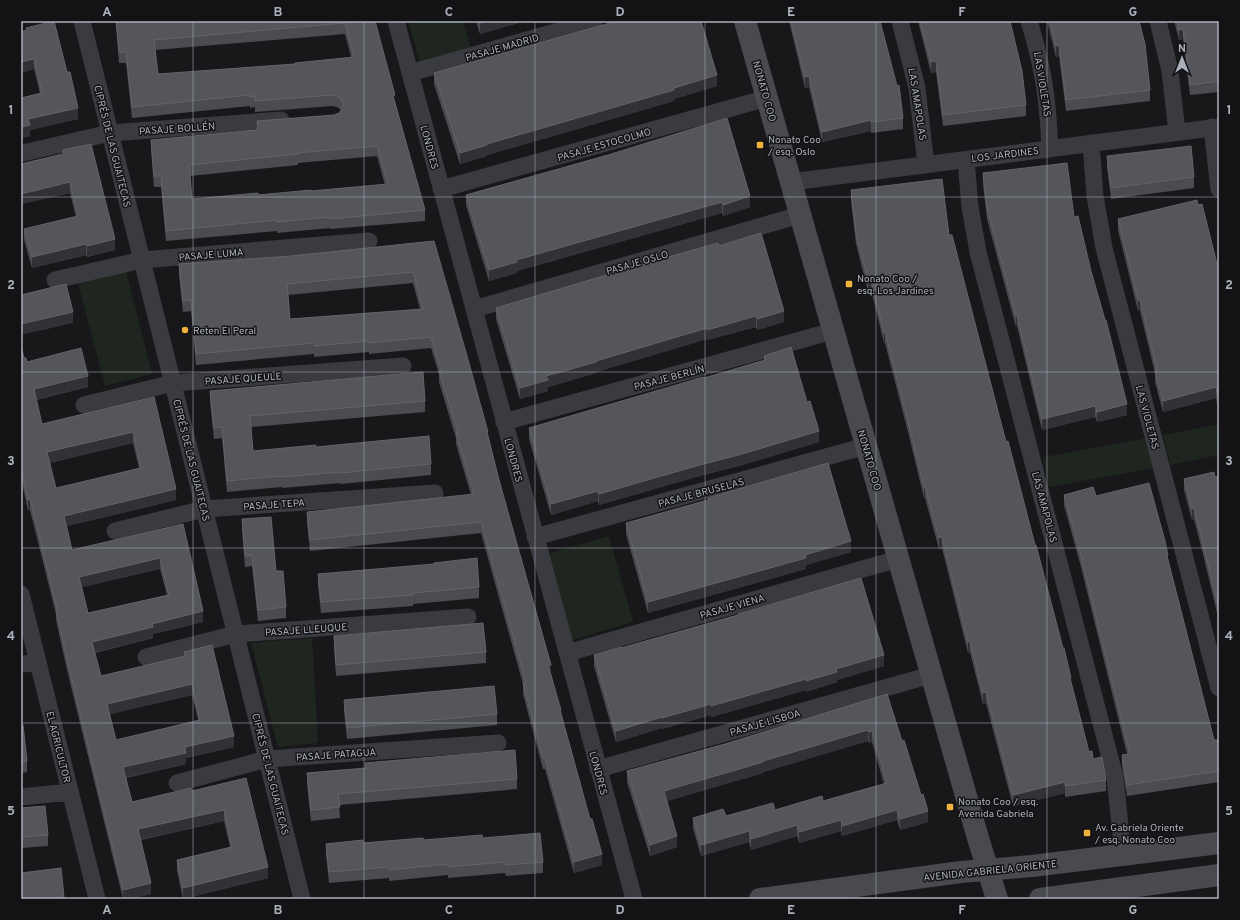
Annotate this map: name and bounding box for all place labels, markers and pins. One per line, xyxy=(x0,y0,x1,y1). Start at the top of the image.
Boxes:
place label: Nonato Coo / esq. Oslo xyxy=(767,134,821,159)
marker: Nonato Coo / esq. Oslo xyxy=(755,140,765,150)
place label: Nonato Coo / esq. Los Jardines xyxy=(857,273,934,298)
marker: Nonato Coo / esq. Los Jardines xyxy=(844,279,854,289)
marker: Reten El Peral xyxy=(180,325,190,335)
place label: Reten El Peral xyxy=(193,325,256,338)
place label: Nonato Coo / esq. Avenida Gabriela xyxy=(958,796,1038,821)
marker: Nonato Coo / esq. Avenida Gabriela xyxy=(945,802,955,812)
place label: Av. Gabriela Oriente / esq. Nonato Coo xyxy=(1094,822,1184,847)
marker: Av. Gabriela Oriente / esq. Nonato Coo xyxy=(1082,828,1092,838)

